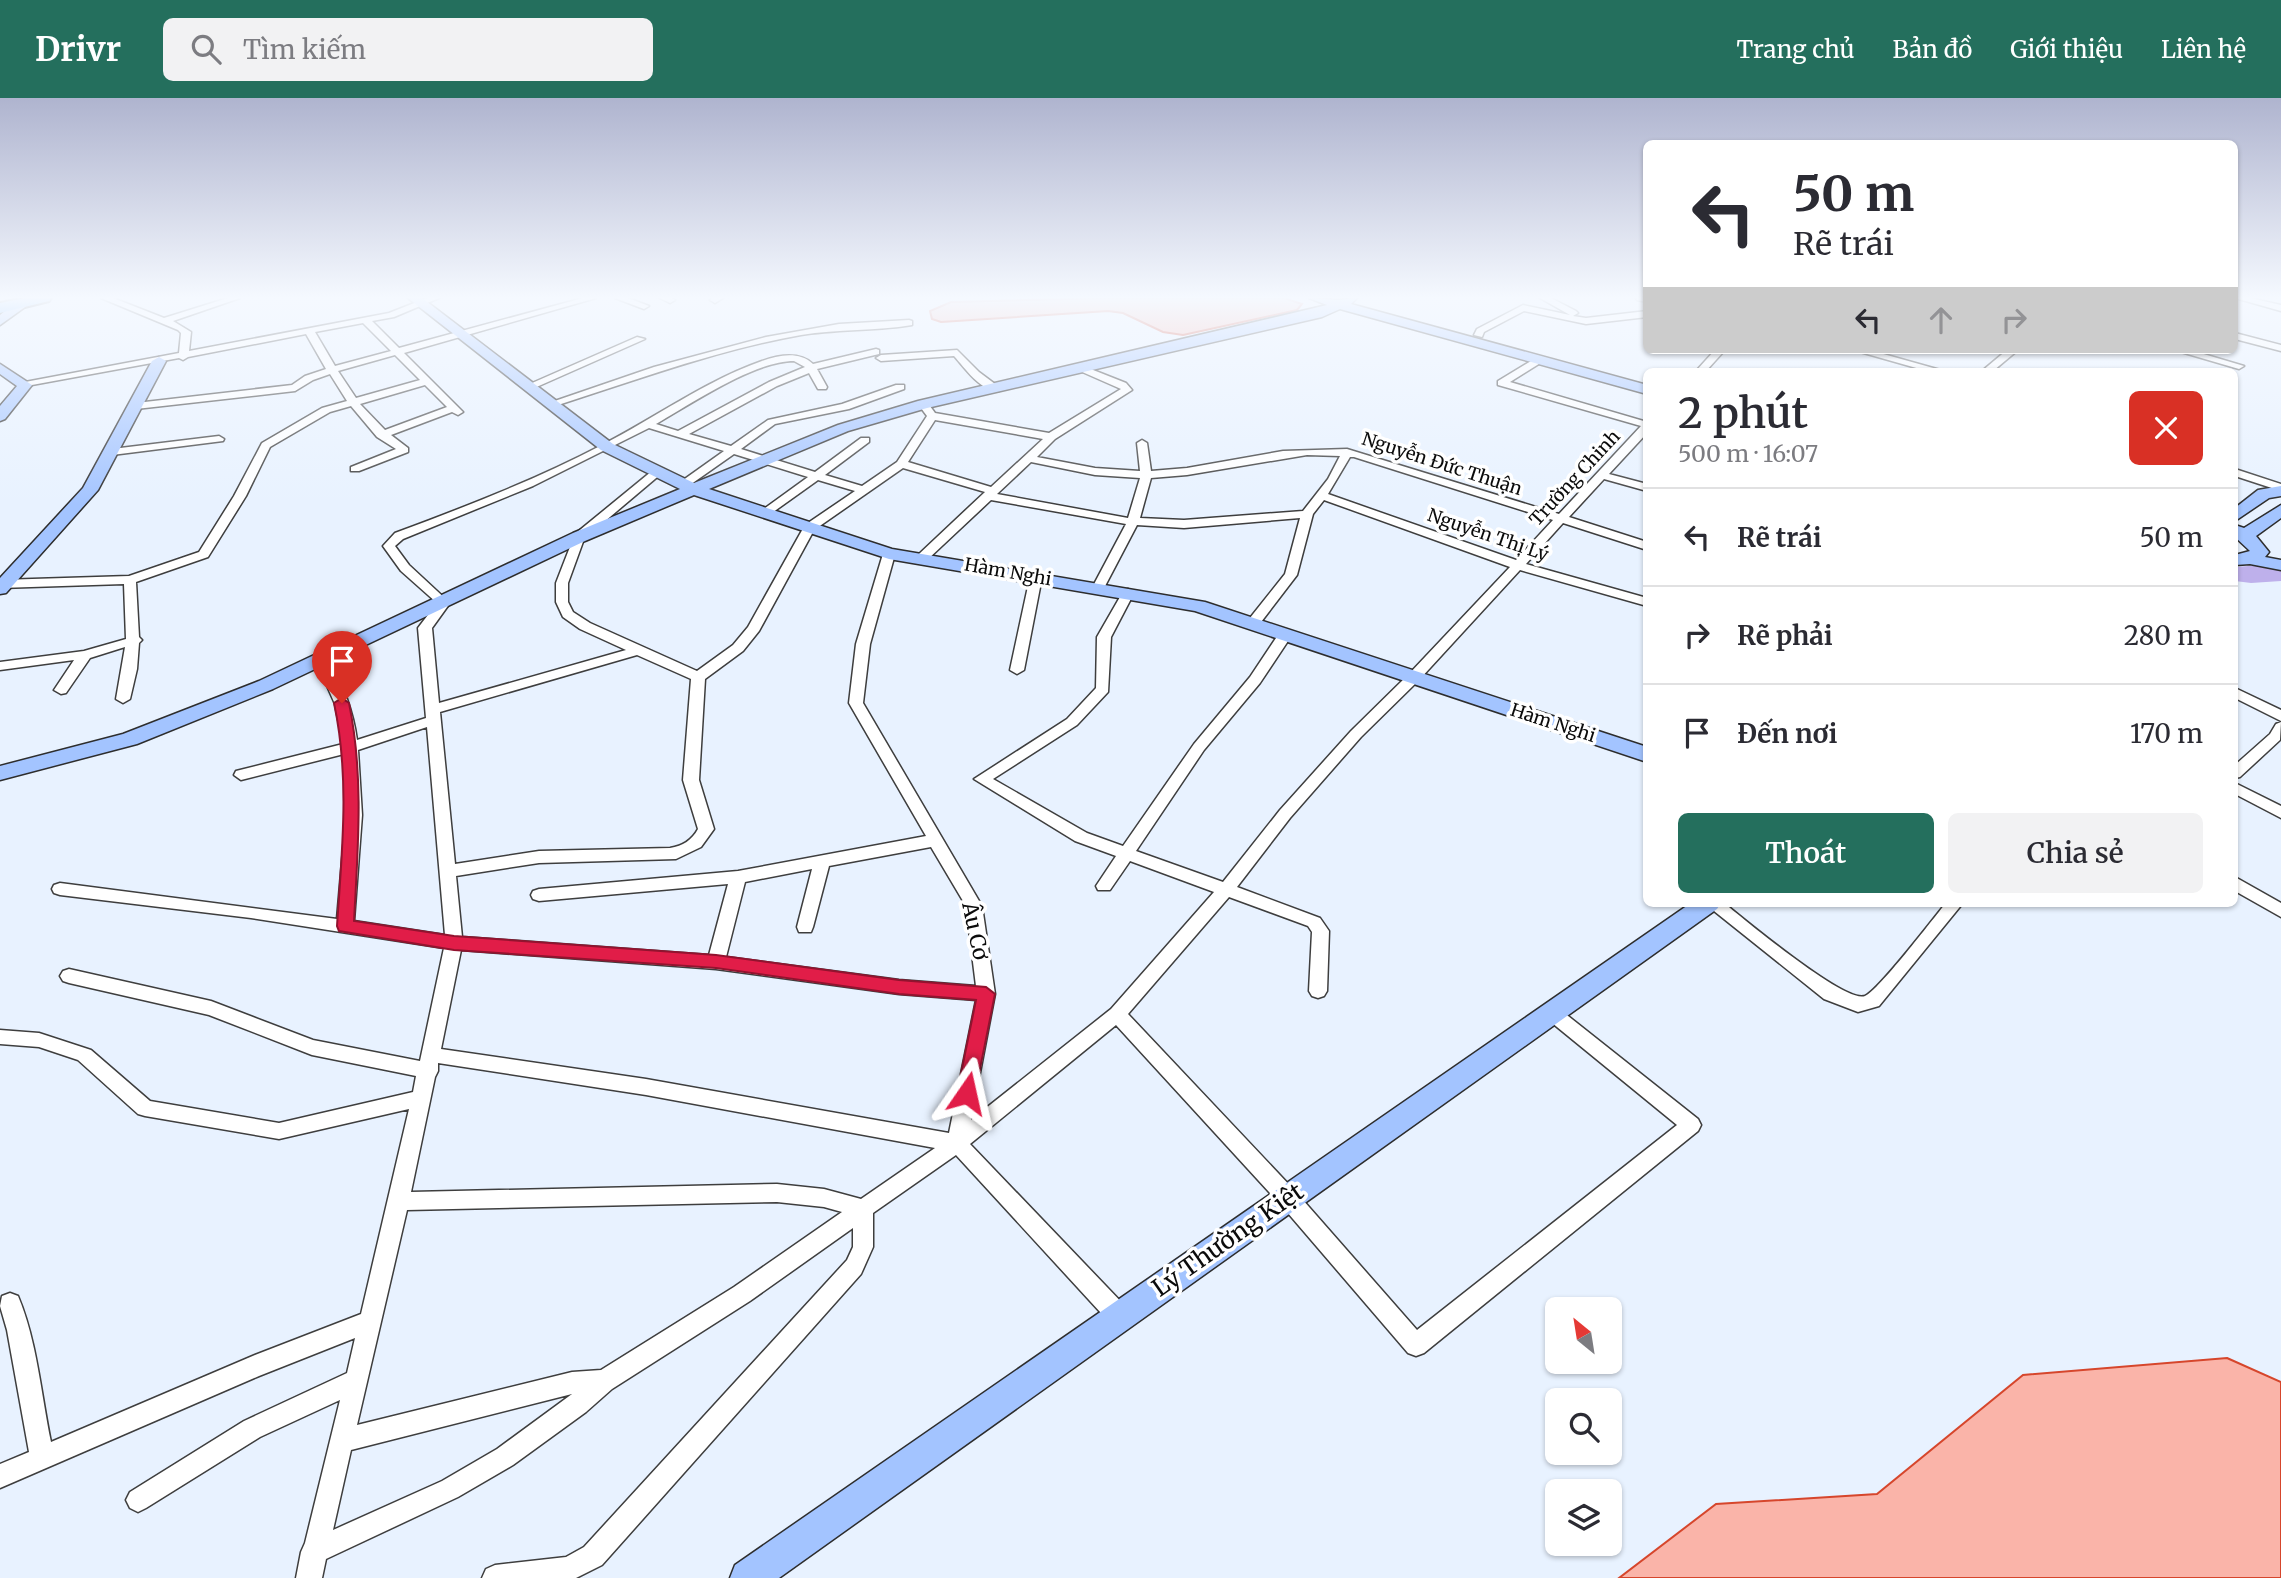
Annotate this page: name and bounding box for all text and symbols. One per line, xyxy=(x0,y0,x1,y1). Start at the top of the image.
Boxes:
search box xyxy=(163,18,653,81)
text: Drivr xyxy=(35,29,121,70)
icon: search xyxy=(187,30,225,68)
text: Tìm kiếm xyxy=(243,33,366,66)
text: Trang chủ xyxy=(1736,34,1855,65)
text: Bản đồ xyxy=(1893,34,1972,65)
text: Giới thiệu xyxy=(2010,34,2123,65)
text: Liên hệ xyxy=(2161,34,2246,65)
text: 50 m xyxy=(1793,163,1914,224)
icon: left xyxy=(1678,168,1769,259)
text: Rẽ trái xyxy=(1793,224,1894,264)
icon: left xyxy=(1849,301,1887,339)
icon: ahead xyxy=(1922,301,1960,339)
icon: right xyxy=(1995,301,2033,339)
text: 2 phút xyxy=(1678,387,1808,439)
button: close xyxy=(2129,391,2203,465)
street label: Trường Chinh xyxy=(1524,425,1625,530)
street label: Nguyễn Đức Thuận xyxy=(1359,427,1525,500)
text: 500 m · 16:07 xyxy=(1678,439,1818,468)
street label: Nguyễn Thị Lý xyxy=(1425,503,1552,566)
icon: left xyxy=(1678,518,1716,556)
text: Rẽ trái xyxy=(1737,521,1822,554)
text: 50 m xyxy=(2139,521,2203,554)
street label: Hàm Nghi xyxy=(963,553,1054,591)
icon: right xyxy=(1678,616,1716,654)
text: Rẽ phải xyxy=(1737,619,1833,652)
text: 280 m xyxy=(2124,619,2203,652)
pin xyxy=(312,631,372,703)
icon: arrive xyxy=(323,642,361,680)
street label: Hàm Nghi xyxy=(1508,698,1599,747)
icon: arrive xyxy=(1678,714,1716,752)
text: Đến nơi xyxy=(1737,717,1837,750)
text: 170 m xyxy=(2130,717,2203,750)
button: Thoát xyxy=(1678,813,1934,893)
button: Chia sẻ xyxy=(1948,813,2203,893)
street label: Âu Cơ xyxy=(956,899,995,962)
position arrow xyxy=(930,1056,1004,1130)
street label: Lý Thường Kiệt xyxy=(1146,1176,1310,1303)
north arrow xyxy=(1545,1297,1622,1374)
map controls xyxy=(1545,1297,1622,1556)
button: search xyxy=(1545,1388,1622,1465)
button: layers xyxy=(1545,1479,1622,1556)

